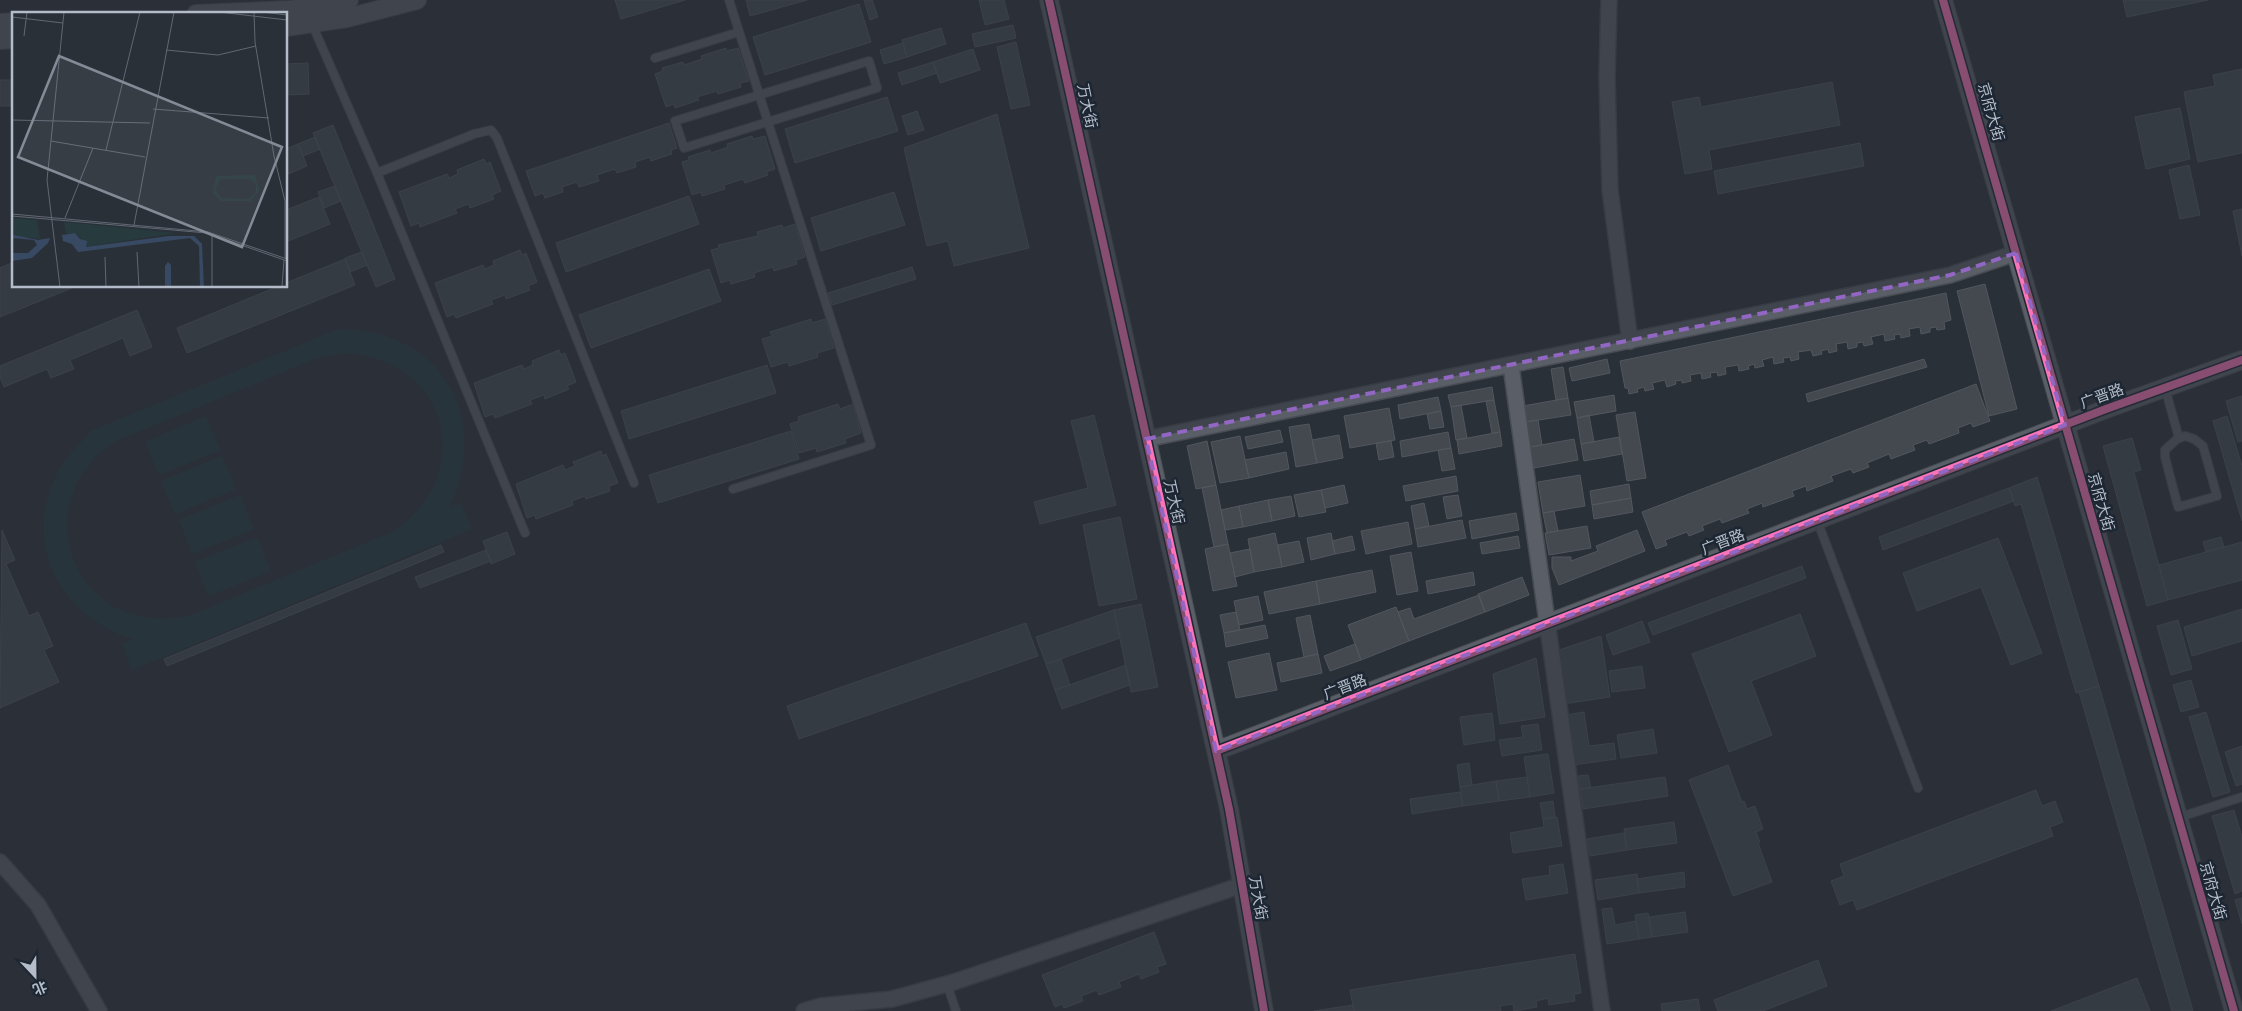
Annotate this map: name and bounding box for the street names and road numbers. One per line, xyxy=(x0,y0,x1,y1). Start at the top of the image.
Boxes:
street label: 京府大街 xyxy=(1973,80,2010,144)
street label: 万大街 xyxy=(1073,82,1102,130)
street label: 广晋路 xyxy=(2077,378,2127,413)
street label: 京府大街 xyxy=(2083,470,2120,534)
street label: 万大街 xyxy=(1159,478,1190,526)
street label: 广晋路 xyxy=(1698,524,1748,559)
street label: 广晋路 xyxy=(1320,669,1370,704)
street label: 京府大街 xyxy=(2195,859,2232,923)
street label: 万大街 xyxy=(1244,874,1273,922)

